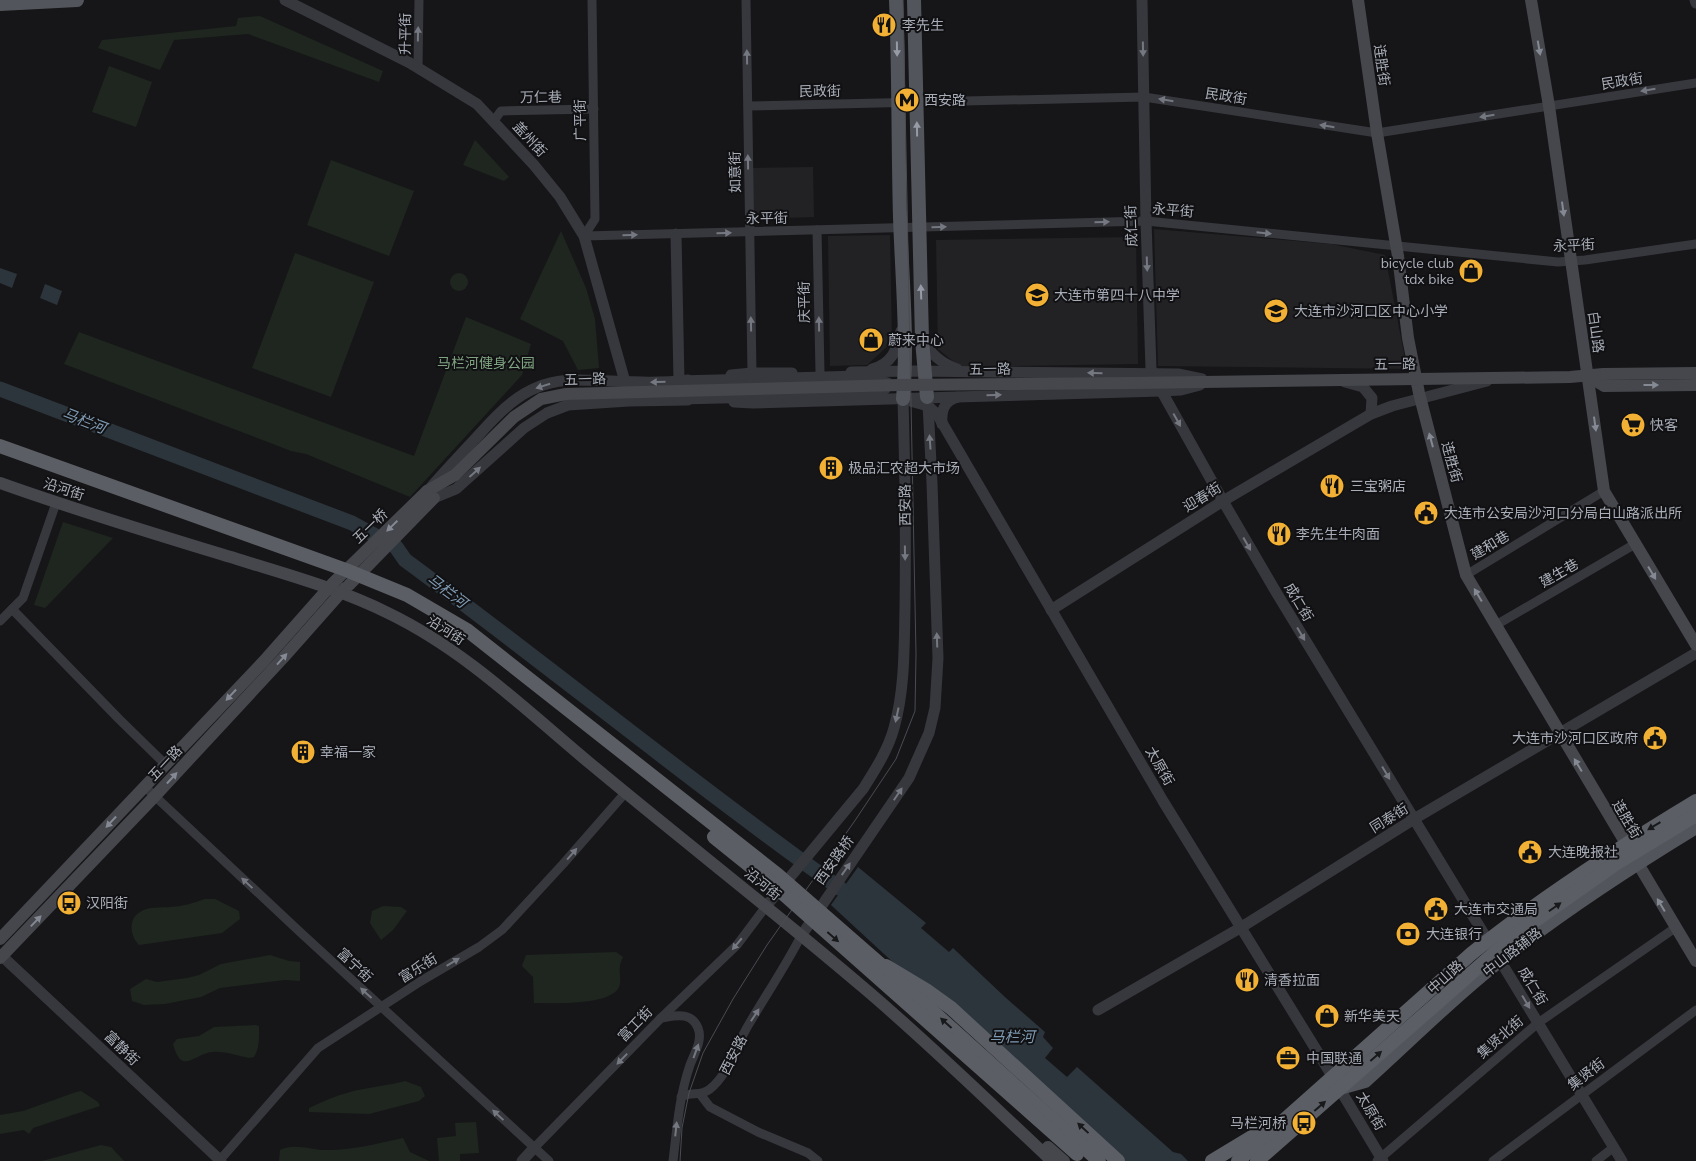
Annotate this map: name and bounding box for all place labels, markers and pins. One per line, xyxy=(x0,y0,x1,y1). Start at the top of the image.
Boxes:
restaurant icon: 李先生 xyxy=(871,12,897,38)
place label: 李先生 xyxy=(902,16,944,35)
metro station icon: 西安路 xyxy=(894,87,920,113)
place label: 西安路 xyxy=(924,91,966,110)
place label: bicycle club tdx bike xyxy=(1381,254,1454,289)
shop icon: bicycle club tdx bike xyxy=(1458,258,1484,284)
school or university icon: 大连市第四十八中学 xyxy=(1024,282,1050,308)
place label: 大连市第四十八中学 xyxy=(1054,286,1180,305)
school or university icon: 大连市沙河口区中心小学 xyxy=(1263,298,1289,324)
place label: 大连市沙河口区中心小学 xyxy=(1294,302,1448,321)
shop icon: 蔚来中心 xyxy=(858,327,884,353)
place label: 蔚来中心 xyxy=(888,331,944,350)
supermarket icon: 快客 xyxy=(1620,412,1646,438)
place label: 快客 xyxy=(1650,416,1678,435)
building icon: 极品汇农超大市场 xyxy=(818,455,844,481)
place label: 极品汇农超大市场 xyxy=(848,459,960,478)
restaurant icon: 三宝粥店 xyxy=(1319,473,1345,499)
place label: 三宝粥店 xyxy=(1350,477,1406,496)
public building icon: 大连市公安局沙河口分局白山路派出所 xyxy=(1413,500,1439,526)
place label: 大连市公安局沙河口分局白山路派出所 xyxy=(1444,504,1682,523)
restaurant icon: 李先生牛肉面 xyxy=(1266,521,1292,547)
place label: 李先生牛肉面 xyxy=(1296,525,1380,544)
public building icon: 大连市沙河口区政府 xyxy=(1642,725,1668,751)
place label: 大连市沙河口区政府 xyxy=(1512,729,1638,748)
building icon: 幸福一家 xyxy=(290,739,316,765)
place label: 幸福一家 xyxy=(320,743,376,762)
public building icon: 大连晚报社 xyxy=(1517,839,1543,865)
place label: 大连晚报社 xyxy=(1548,843,1618,862)
bus stop icon: 汉阳街 xyxy=(56,890,82,916)
place label: 汉阳街 xyxy=(86,894,128,913)
public building icon: 大连市交通局 xyxy=(1423,896,1449,922)
place label: 大连市交通局 xyxy=(1454,900,1538,919)
bank icon: 大连银行 xyxy=(1395,921,1421,947)
place label: 大连银行 xyxy=(1426,925,1482,944)
restaurant icon: 清香拉面 xyxy=(1234,967,1260,993)
place label: 清香拉面 xyxy=(1264,971,1320,990)
shop icon: 新华美天 xyxy=(1314,1003,1340,1029)
place label: 新华美天 xyxy=(1344,1007,1400,1026)
office icon: 中国联通 xyxy=(1275,1045,1301,1071)
place label: 中国联通 xyxy=(1306,1049,1362,1068)
bus stop icon: 马栏河桥 xyxy=(1291,1110,1317,1136)
place label: 马栏河桥 xyxy=(1230,1114,1286,1133)

